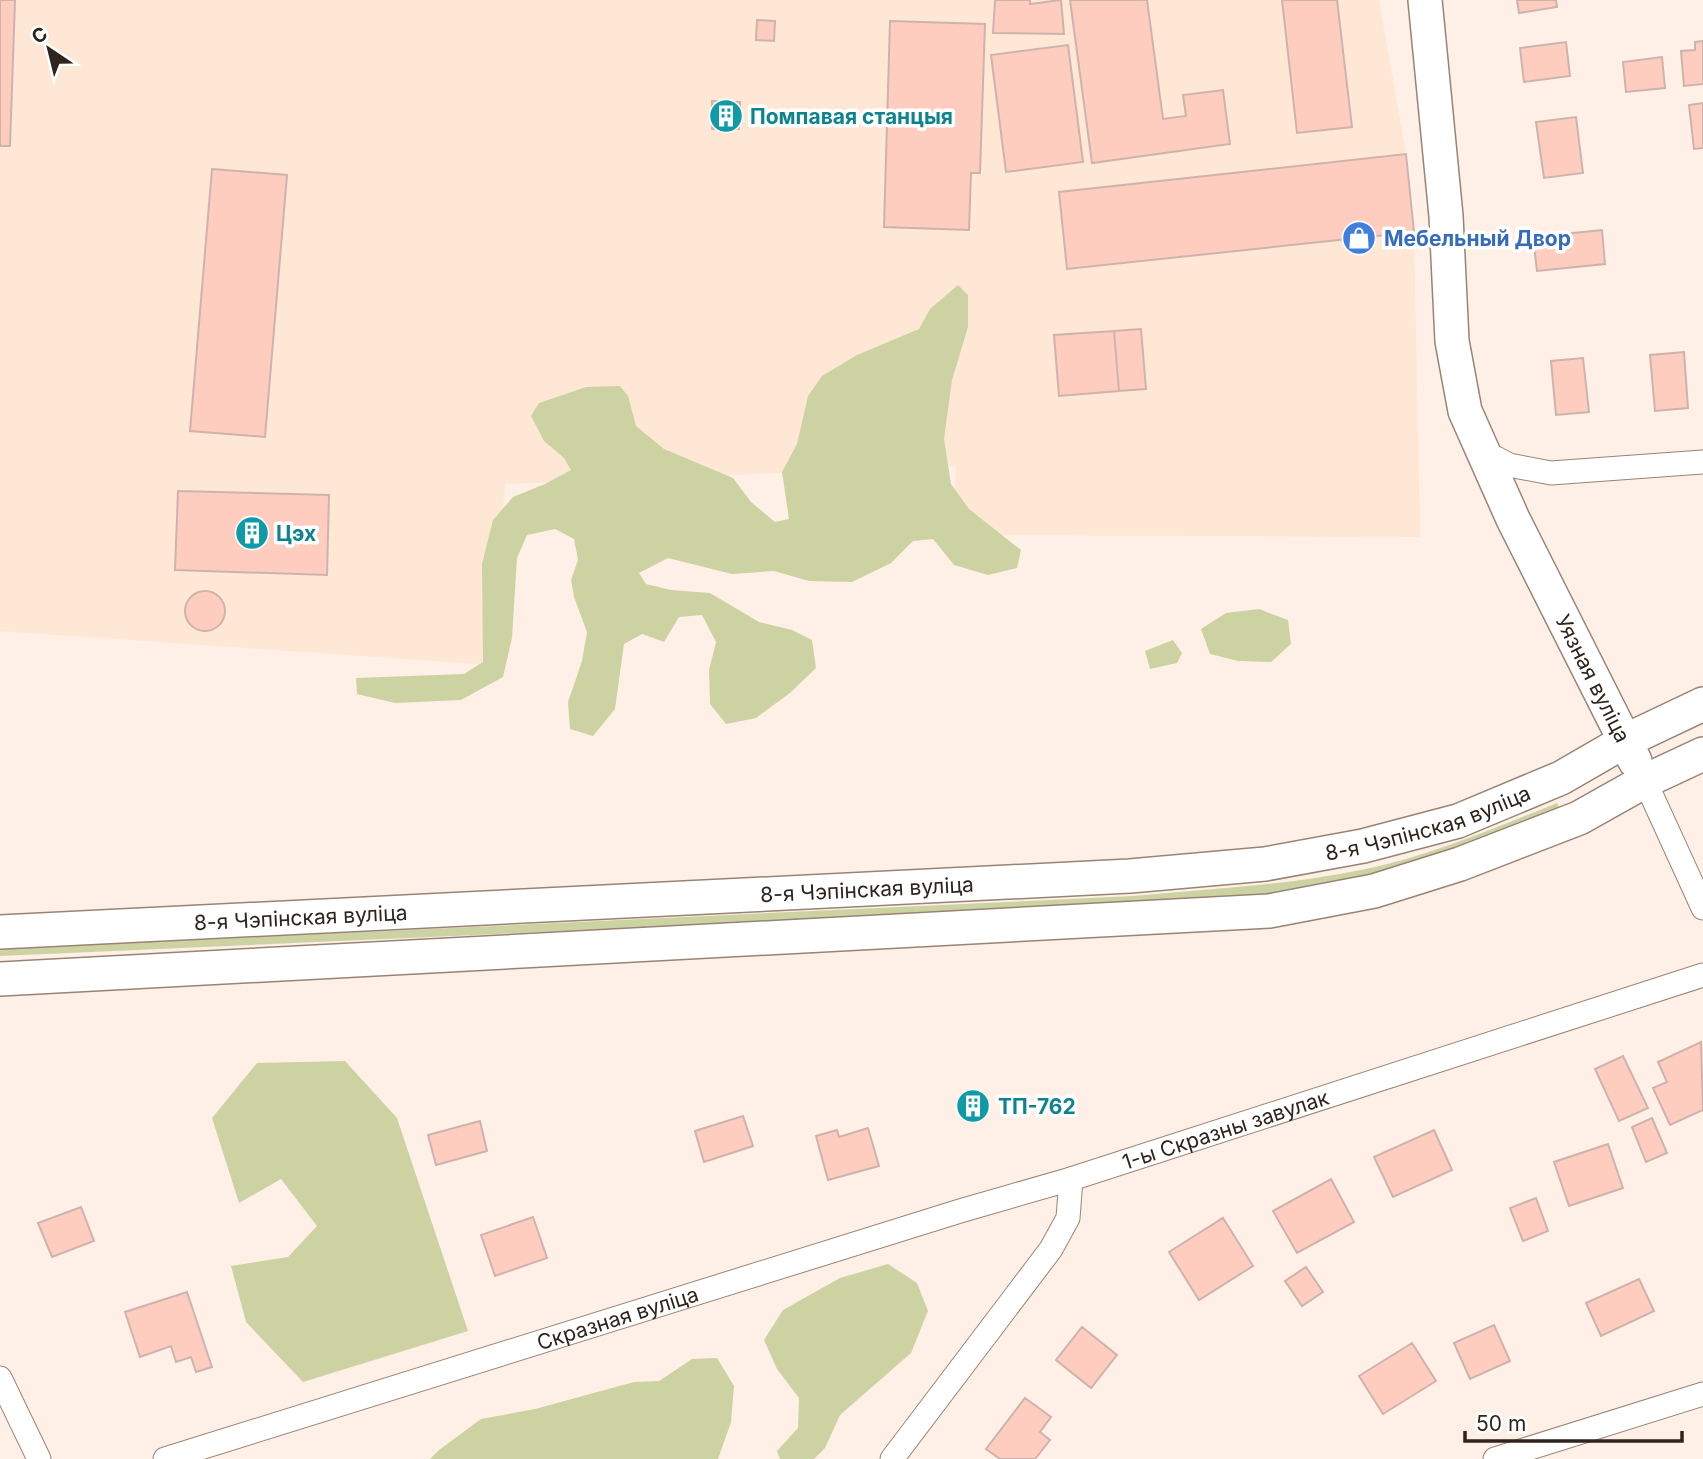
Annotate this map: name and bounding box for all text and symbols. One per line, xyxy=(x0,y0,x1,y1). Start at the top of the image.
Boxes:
north arrow xyxy=(14,14,84,84)
text: С xyxy=(27,22,52,49)
building icon: Помпавая станцыя xyxy=(707,97,745,135)
place label: Помпавая станцыя xyxy=(750,104,953,129)
shop icon: Мебельный Двор xyxy=(1340,219,1378,257)
place label: Мебельный Двор xyxy=(1384,226,1571,251)
building icon: Цэх xyxy=(233,514,271,552)
place label: Цэх xyxy=(276,521,316,546)
street label: Уязная вуліца xyxy=(1551,610,1636,746)
street label: 8-я Чэпінская вуліца xyxy=(1323,780,1534,865)
street label: 8-я Чэпінская вуліца xyxy=(760,871,974,907)
street label: 8-я Чэпінская вуліца xyxy=(193,899,408,935)
street label: 1-ы Скразны завулак xyxy=(1119,1084,1332,1174)
building icon: ТП-762 xyxy=(954,1087,992,1125)
place label: ТП-762 xyxy=(998,1094,1076,1119)
street label: Скразная вуліца xyxy=(534,1281,701,1355)
scale bar xyxy=(1465,1400,1682,1444)
text: 50 m xyxy=(1476,1411,1526,1436)

